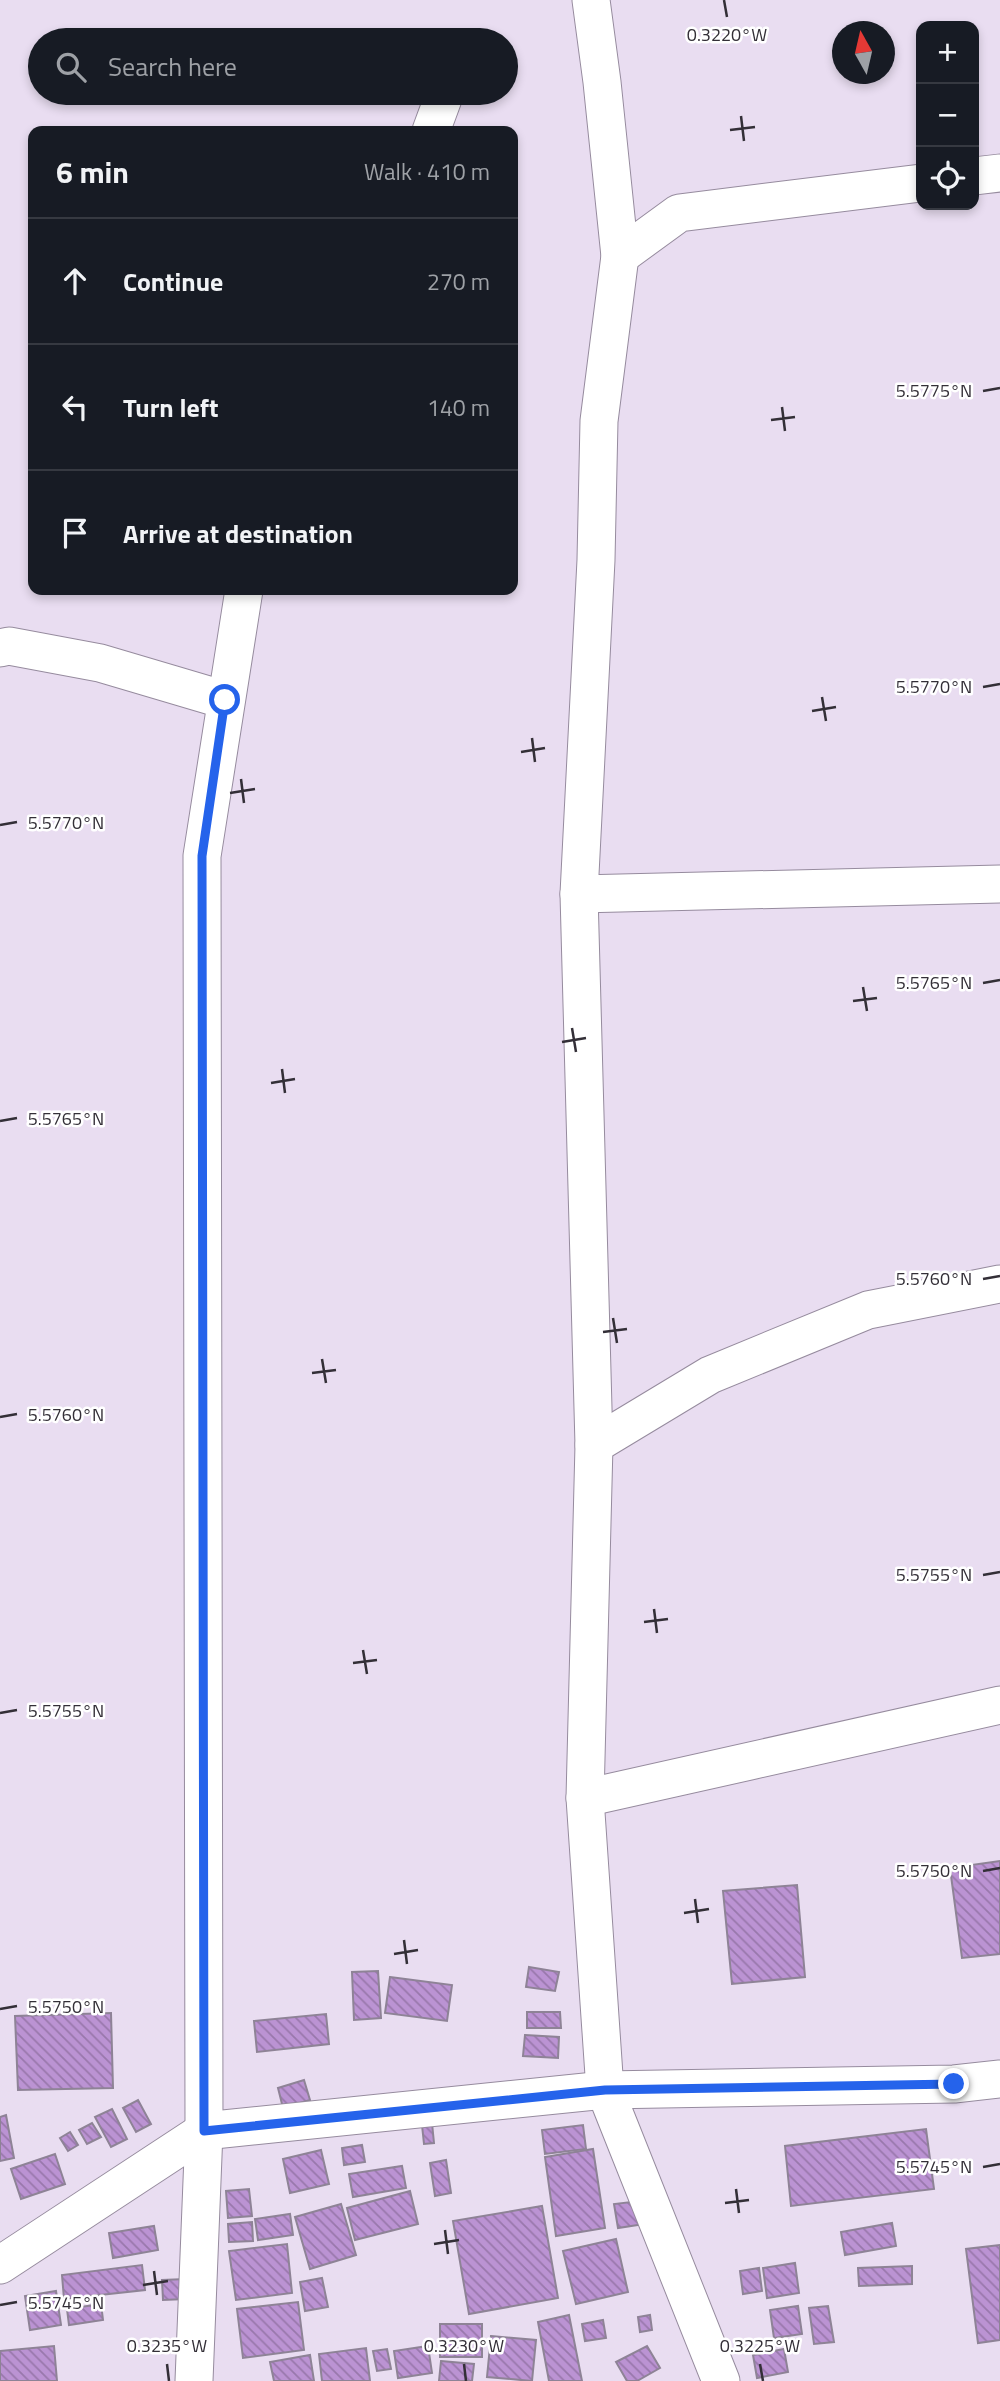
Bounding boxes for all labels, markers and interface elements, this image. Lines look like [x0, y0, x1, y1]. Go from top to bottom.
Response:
text: 0.3220°W [687, 21, 767, 48]
north arrow [832, 21, 895, 84]
map controls [916, 21, 979, 210]
button: + [916, 21, 979, 84]
search box [28, 28, 518, 105]
text: Search here [108, 47, 237, 86]
icon: search [52, 48, 90, 86]
button: − [916, 84, 979, 147]
button: locate [916, 147, 979, 210]
text: 6 min [56, 149, 129, 195]
text: Walk · 410 m [364, 154, 490, 189]
icon: ahead [56, 262, 94, 300]
text: Continue [123, 262, 223, 301]
text: 270 m [427, 264, 490, 299]
text: 5.5775°N [896, 377, 972, 404]
icon: left [56, 388, 94, 426]
text: Turn left [123, 388, 218, 427]
text: 140 m [427, 390, 490, 425]
icon: arrive [56, 514, 94, 552]
text: Arrive at destination [123, 514, 353, 553]
text: 5.5770°N [896, 673, 972, 700]
route start [209, 684, 240, 715]
text: 5.5770°N [28, 809, 104, 836]
text: 5.5765°N [896, 969, 972, 996]
text: 5.5765°N [28, 1105, 104, 1132]
text: 5.5760°N [896, 1265, 972, 1292]
text: 5.5760°N [28, 1401, 104, 1428]
text: 5.5755°N [896, 1561, 972, 1588]
text: 5.5755°N [28, 1697, 104, 1724]
text: 5.5750°N [896, 1857, 972, 1884]
text: 5.5750°N [28, 1993, 104, 2020]
route end [938, 2068, 969, 2099]
text: 5.5745°N [896, 2153, 972, 2180]
text: 5.5745°N [28, 2289, 104, 2316]
text: 0.3235°W [127, 2332, 207, 2359]
text: 0.3230°W [424, 2332, 504, 2359]
text: 0.3225°W [720, 2332, 800, 2359]

